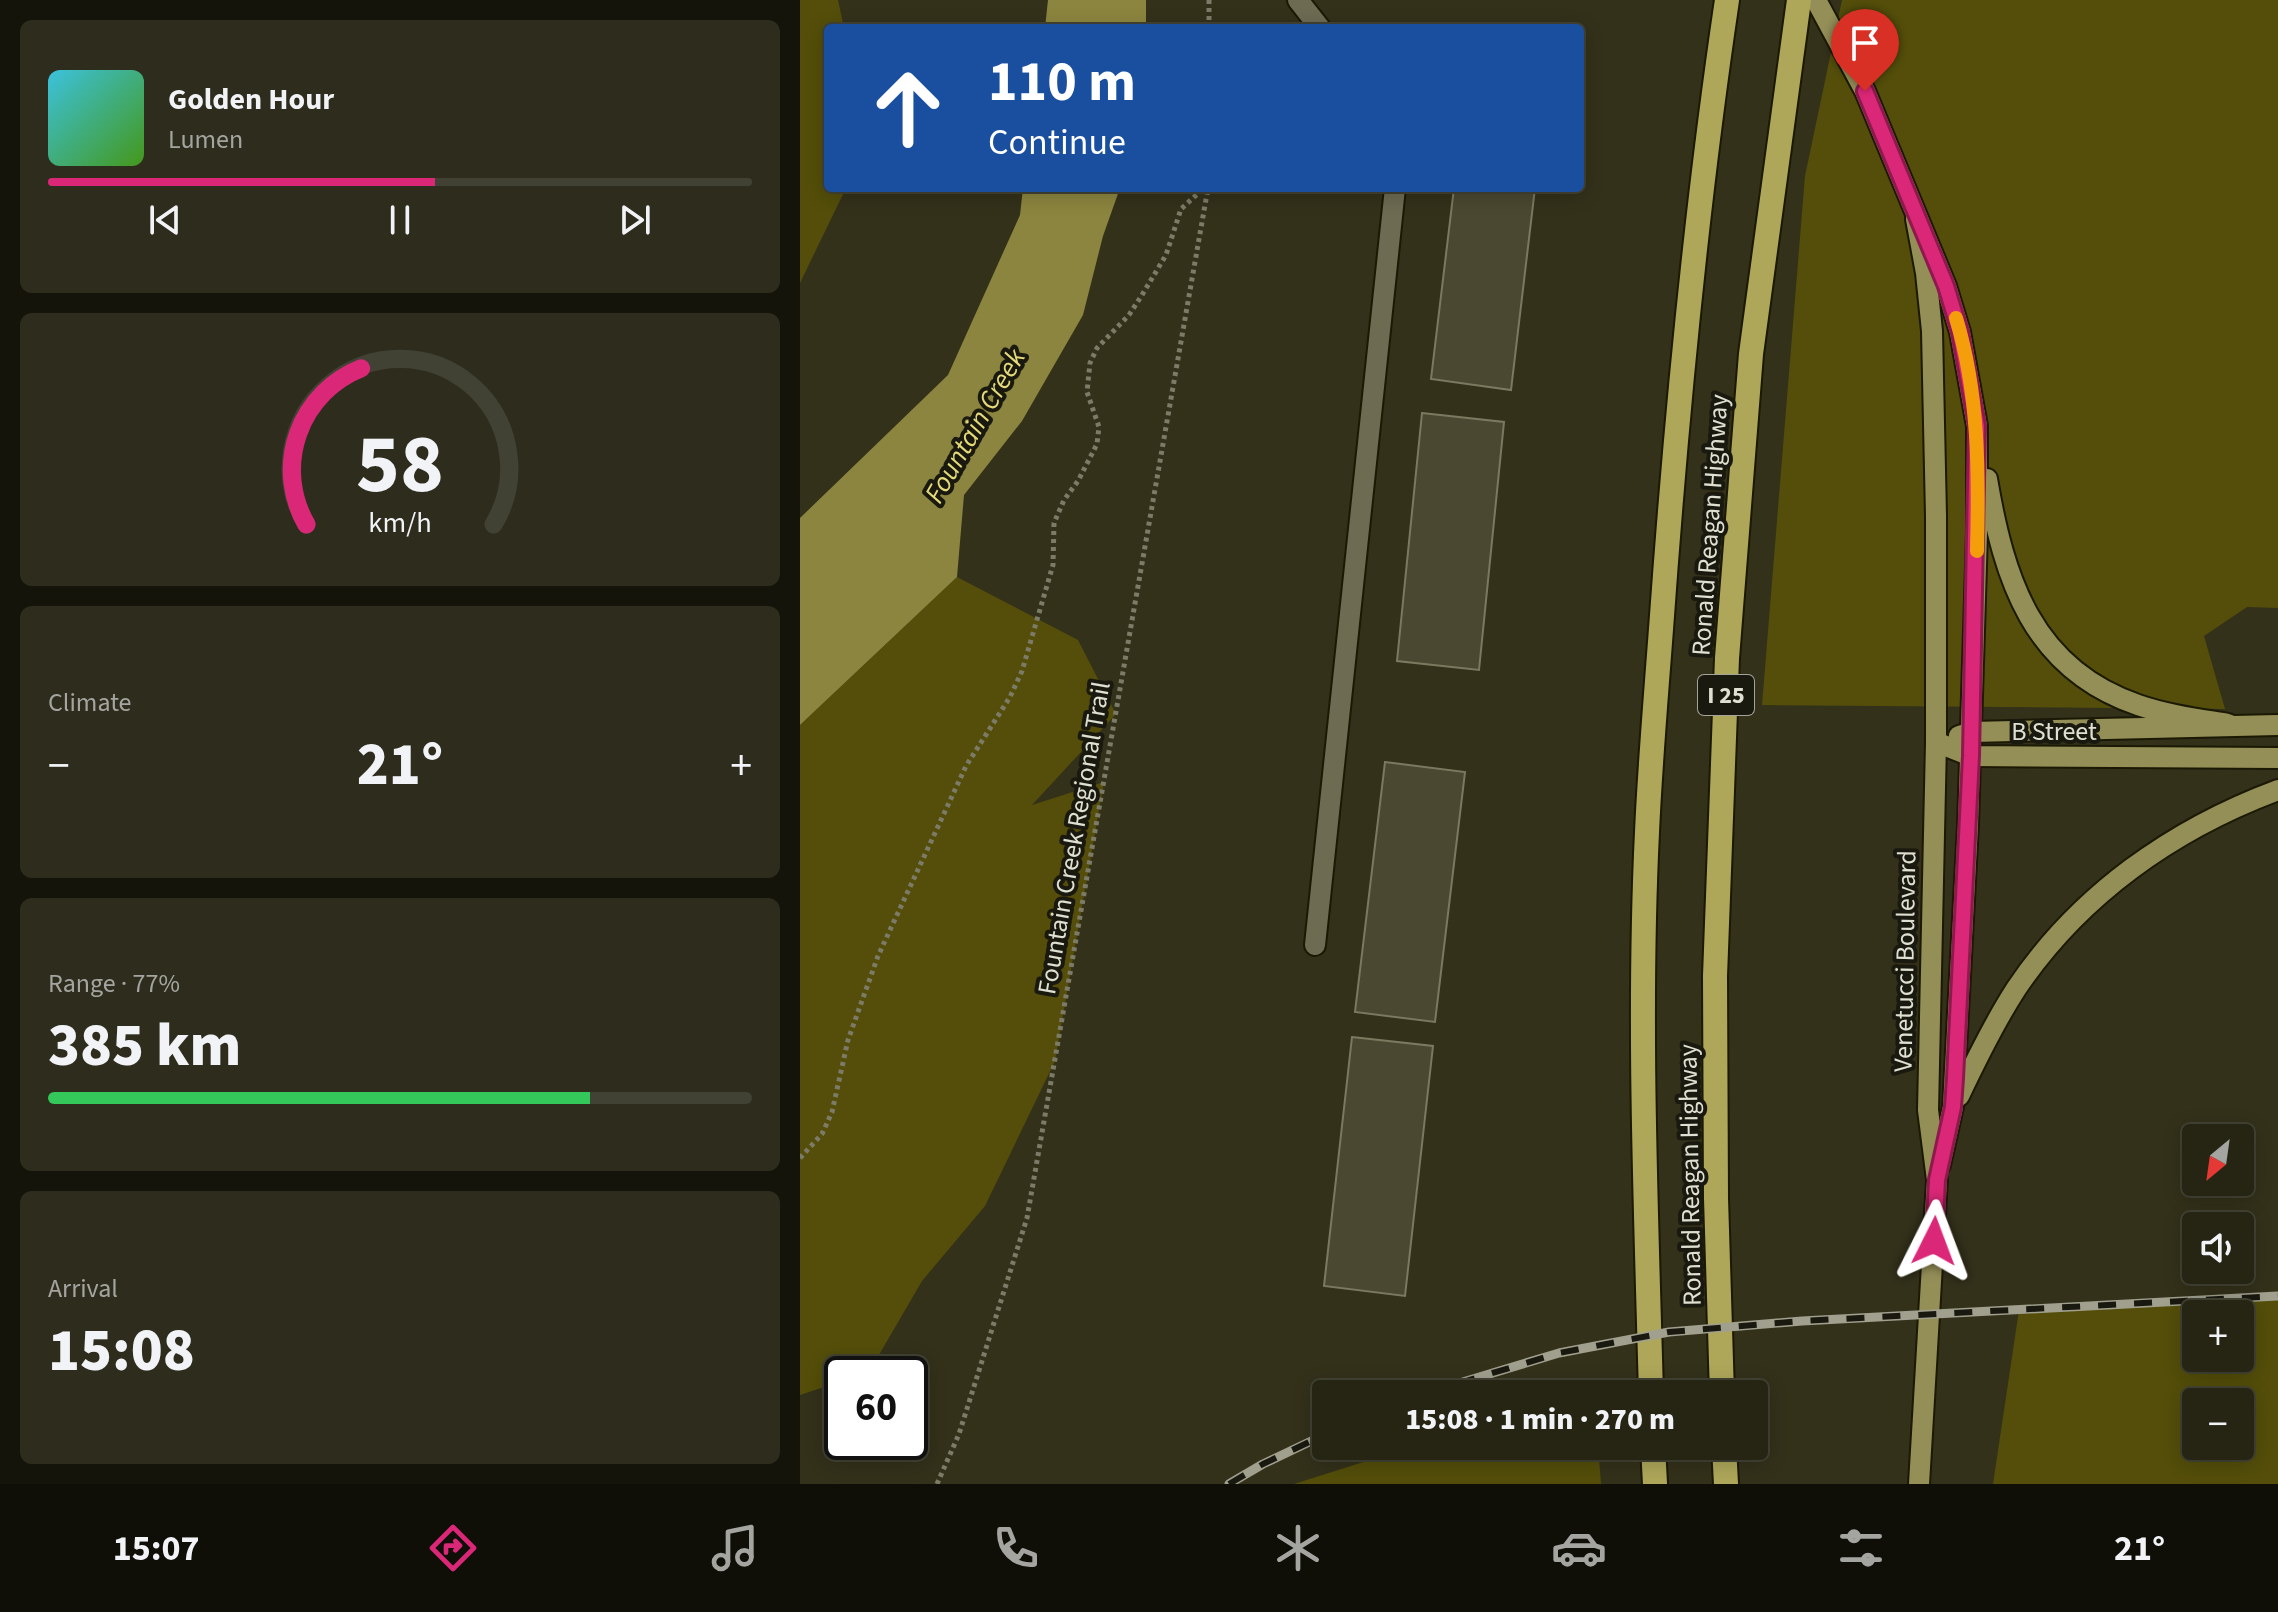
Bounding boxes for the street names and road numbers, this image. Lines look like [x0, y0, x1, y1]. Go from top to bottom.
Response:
street label: Ronald Reagan Highway [1682, 393, 1738, 657]
road number: I 25 [1698, 675, 1754, 715]
street label: Fountain Creek Regional Trail [1028, 679, 1120, 997]
street label: B Street [2011, 713, 2097, 750]
street label: Venetucci Boulevard [1885, 850, 1925, 1072]
street label: Ronald Reagan Highway [1669, 1044, 1711, 1306]

